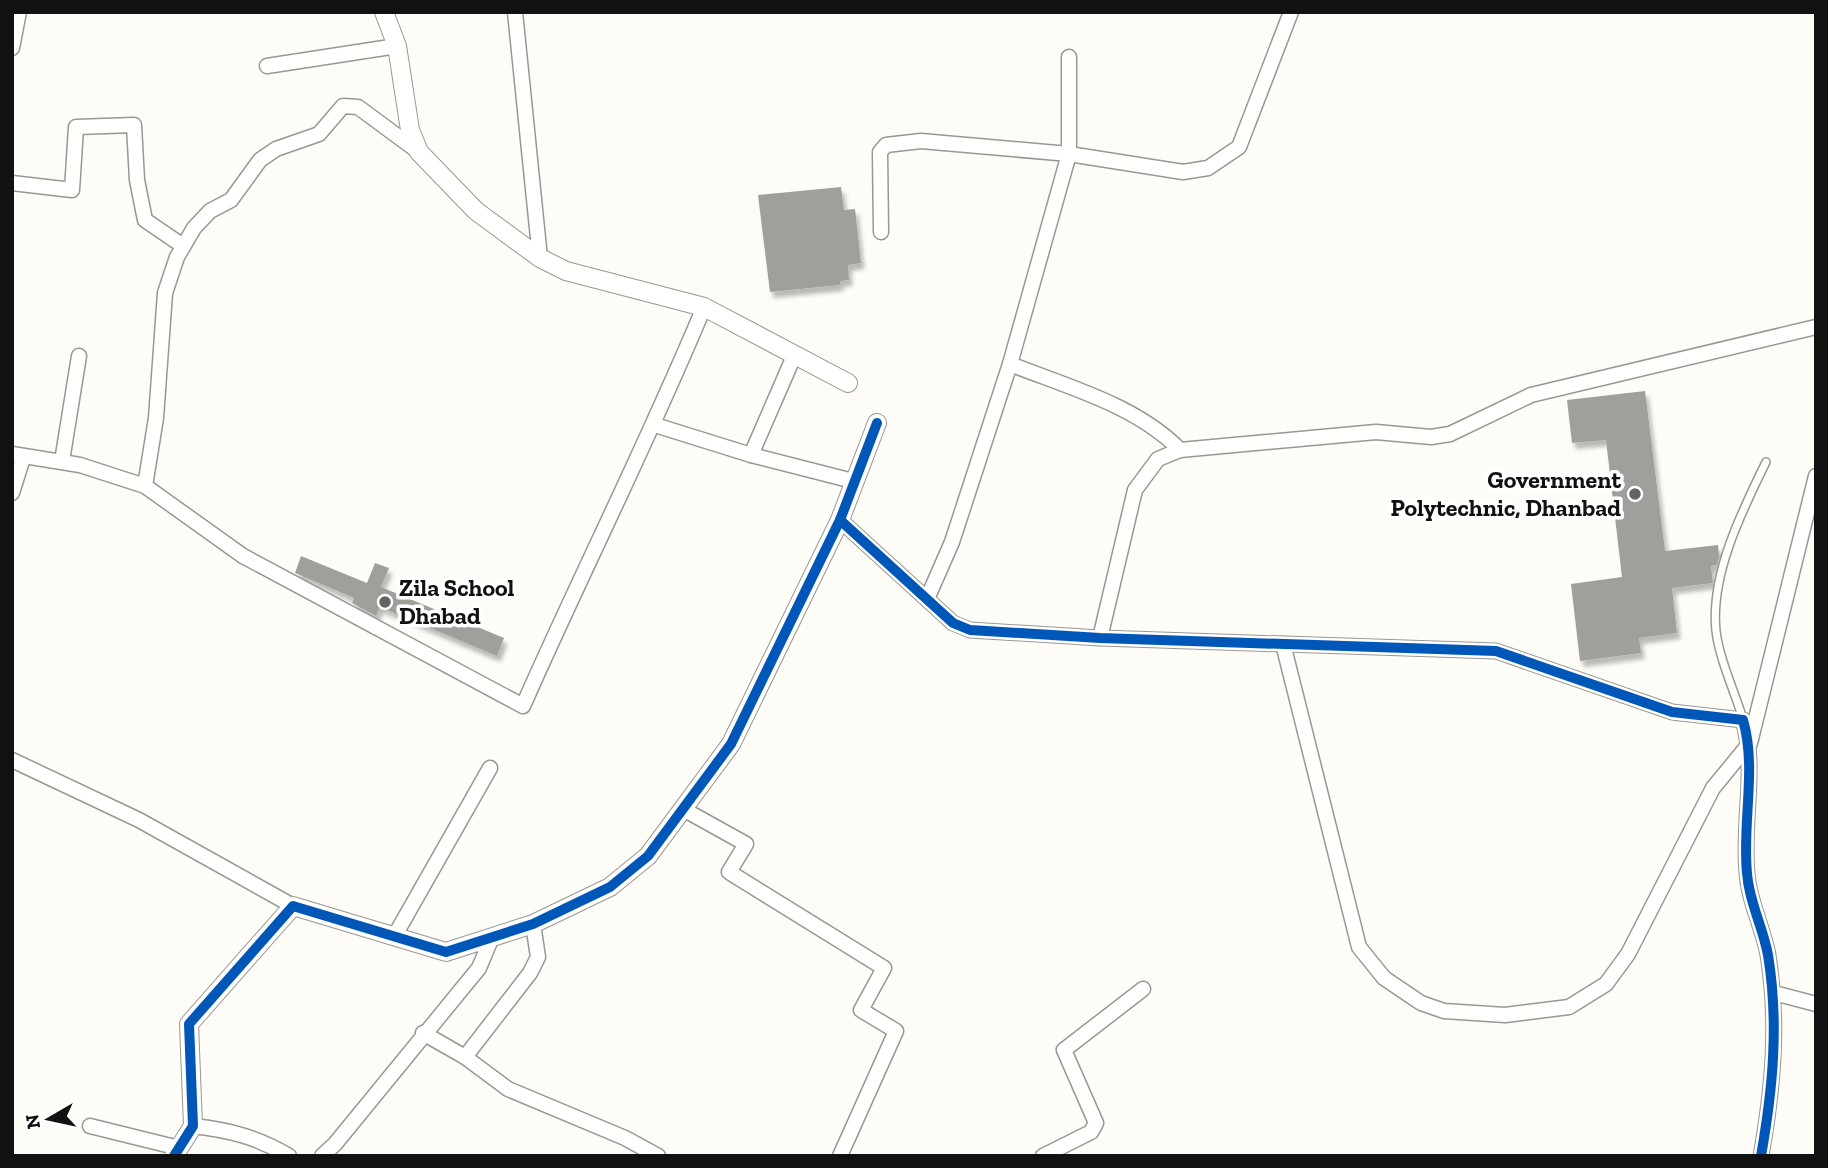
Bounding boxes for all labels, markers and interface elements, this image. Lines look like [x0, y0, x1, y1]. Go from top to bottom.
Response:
place label: Government Polytechnic, Dhanbad [1391, 465, 1621, 522]
marker: Government Polytechnic, Dhanbad [1627, 486, 1643, 502]
place label: Zila School Dhabad [399, 573, 515, 630]
marker: Zila School Dhabad [377, 594, 393, 610]
north arrow [14, 1084, 84, 1154]
text: N [20, 1113, 45, 1131]

